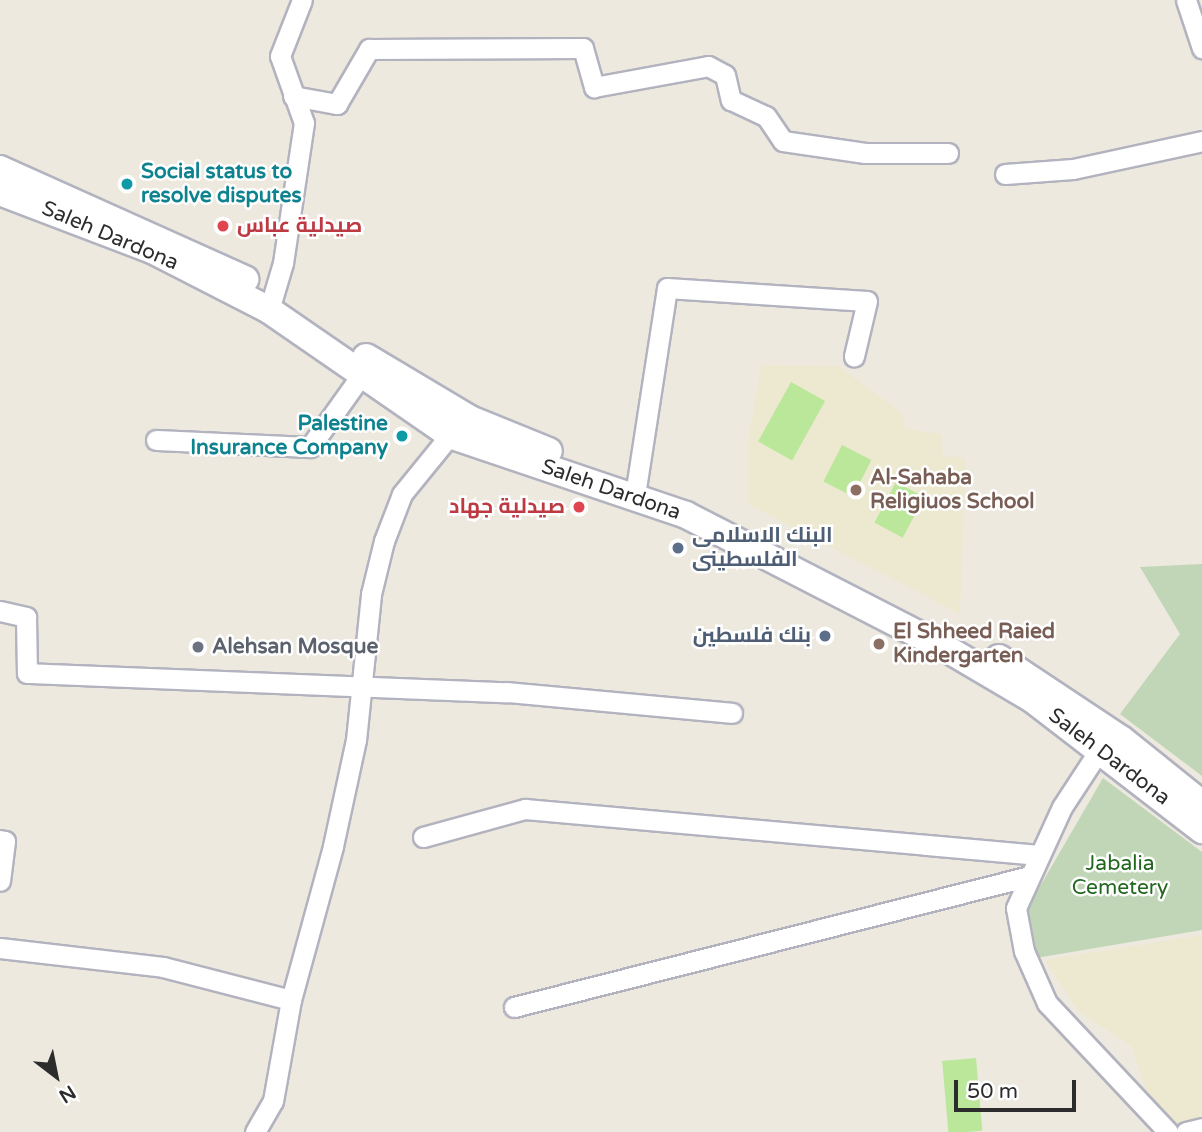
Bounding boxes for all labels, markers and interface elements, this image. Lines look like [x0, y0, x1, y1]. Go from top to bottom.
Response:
place label: Social status to resolve disputes [141, 159, 301, 209]
marker: Social status to resolve disputes [119, 176, 135, 192]
street label: Saleh Dardona [38, 196, 182, 276]
place label: صيدلية عباس [237, 213, 362, 239]
marker: صيدلية عباس [215, 218, 231, 234]
place label: Palestine Insurance Company [190, 411, 388, 461]
marker: Palestine Insurance Company [394, 428, 410, 444]
street label: Saleh Dardona [538, 454, 684, 526]
place label: Al-Sahaba Religiuos School [870, 465, 1035, 515]
marker: Al-Sahaba Religiuos School [848, 482, 864, 498]
place label: صيدلية جهاد [449, 494, 565, 520]
marker: صيدلية جهاد [571, 499, 587, 515]
place label: البنك الاسلامى الفلسطينى [692, 523, 833, 573]
marker: البنك الاسلامى الفلسطينى [670, 540, 686, 556]
place label: El Shheed Raied Kindergarten [893, 619, 1055, 669]
place label: بنك فلسطين [693, 623, 811, 649]
marker: بنك فلسطين [817, 628, 833, 644]
place label: Alehsan Mosque [212, 634, 378, 660]
marker: El Shheed Raied Kindergarten [871, 636, 887, 652]
marker: Alehsan Mosque [190, 639, 206, 655]
street label: Saleh Dardona [1043, 703, 1175, 811]
park label: Jabalia Cemetery [1072, 851, 1168, 901]
north arrow [21, 1041, 91, 1111]
scale bar [957, 1066, 1080, 1110]
text: 50 m [967, 1079, 1018, 1104]
text: N [55, 1080, 79, 1107]

